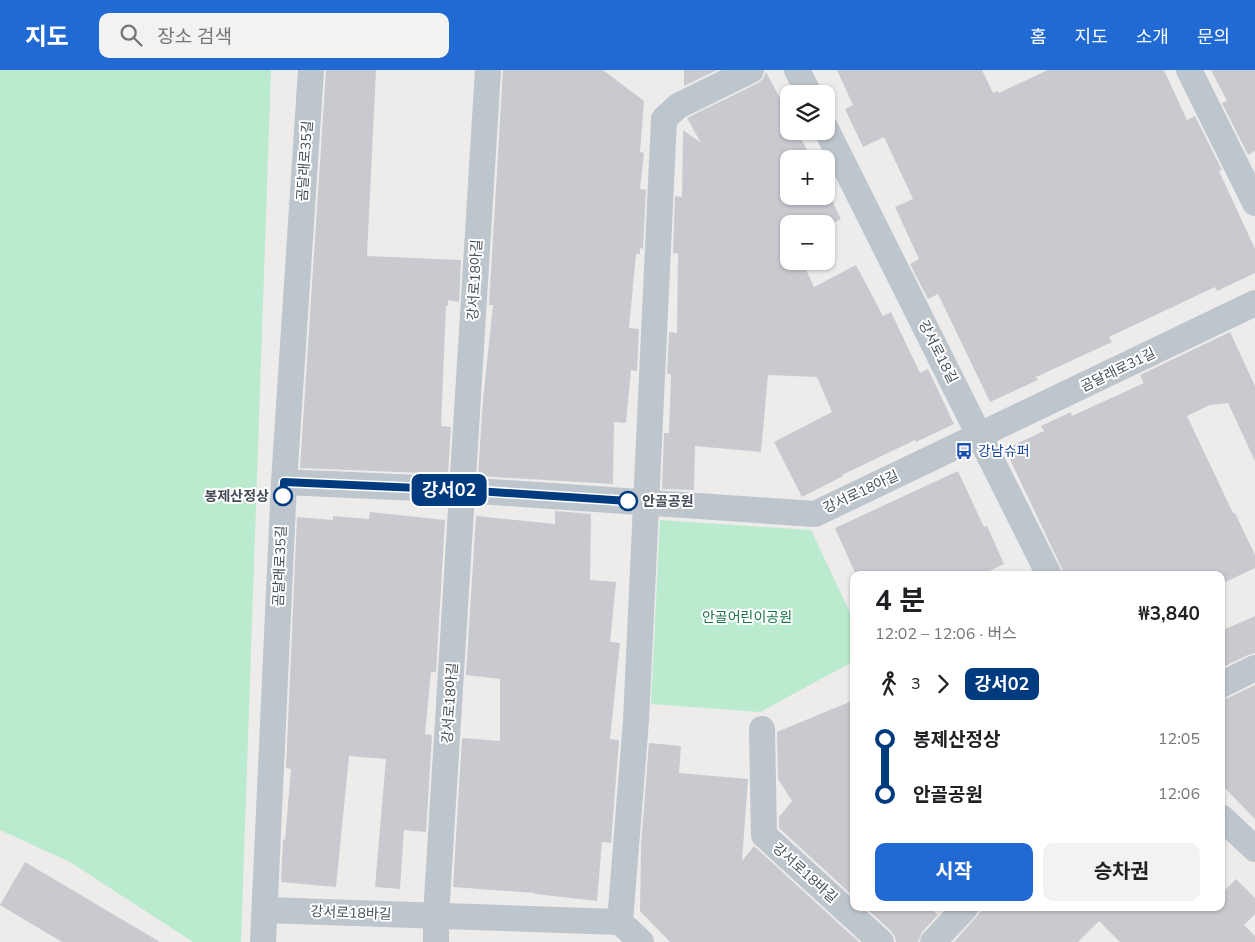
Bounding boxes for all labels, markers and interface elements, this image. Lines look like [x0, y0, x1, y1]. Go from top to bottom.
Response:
search box [99, 13, 449, 58]
text: 지도 [25, 21, 69, 53]
icon: search [117, 21, 145, 49]
text: 장소 검색 [157, 24, 232, 50]
text: 홈 [1030, 25, 1047, 49]
text: 지도 [1075, 25, 1108, 49]
text: 소개 [1136, 25, 1169, 49]
text: 문의 [1197, 25, 1230, 49]
map controls [780, 85, 835, 270]
button: layers [780, 85, 835, 140]
street label: 곰달래로35길 [293, 120, 317, 202]
button: + [780, 150, 835, 205]
button: − [780, 215, 835, 270]
street label: 강서로18아길 [463, 239, 487, 321]
street label: 강서로18길 [914, 317, 962, 387]
street label: 곰달래로31길 [1077, 344, 1159, 396]
bus stop icon: 강남슈퍼 [954, 441, 974, 461]
place label: 강남슈퍼 [978, 442, 1030, 461]
street label: 강서로18아길 [820, 466, 902, 518]
line badge: 강서02 [414, 474, 484, 506]
text: 강서02 [422, 478, 476, 502]
marker: 봉제산정상 [273, 486, 293, 506]
place label: 봉제산정상 [205, 487, 269, 506]
marker: 안골공원 [618, 491, 638, 511]
place label: 안골공원 [642, 492, 694, 511]
street label: 곰달래로35길 [269, 525, 291, 607]
text: 4 분 [875, 582, 925, 620]
text: ₩3,840 [1138, 601, 1200, 627]
park label: 안골어린이공원 [702, 608, 792, 627]
text: 12:02 – 12:06 · 버스 [875, 623, 1017, 645]
street label: 강서로18아길 [438, 662, 462, 744]
icon: walk [875, 670, 903, 698]
icon: forward [929, 670, 957, 698]
text: 강서02 [975, 672, 1029, 696]
text: 3 [911, 673, 921, 695]
text: 봉제산정상 [913, 727, 1000, 753]
text: 12:05 [1158, 728, 1200, 750]
text: 안골공원 [913, 782, 983, 808]
text: 12:06 [1158, 783, 1200, 805]
street label: 강서로18바길 [768, 839, 842, 907]
button: 시작 [875, 843, 1033, 901]
button: 승차권 [1043, 843, 1200, 901]
street label: 강서로18바길 [310, 902, 392, 924]

